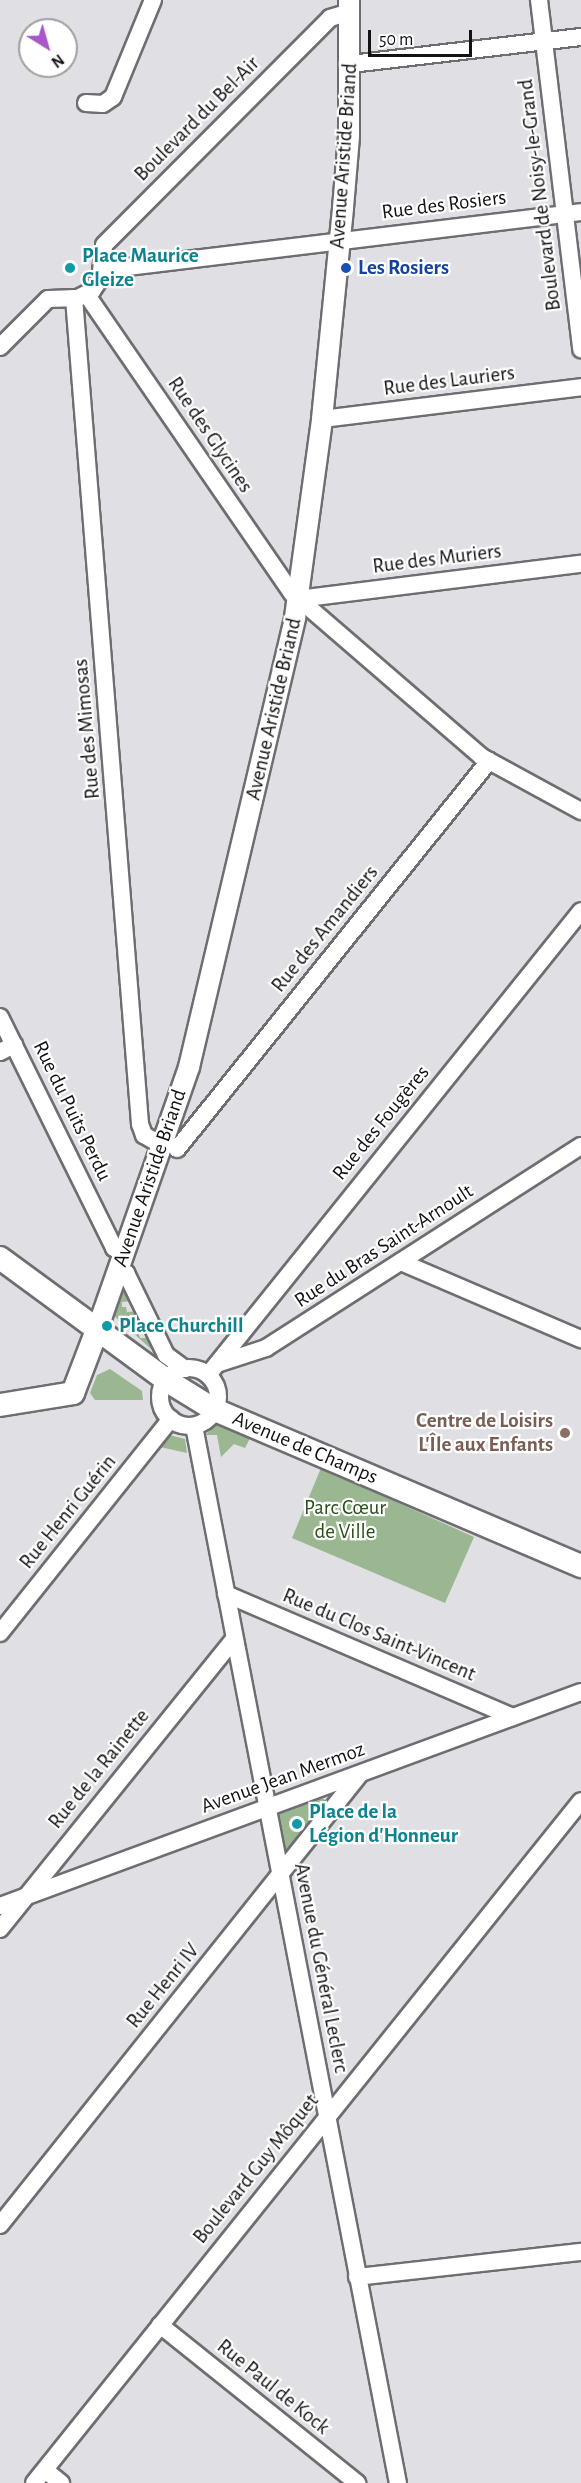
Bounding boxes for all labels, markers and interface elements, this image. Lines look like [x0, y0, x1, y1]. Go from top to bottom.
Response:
north arrow [18, 18, 78, 78]
scale bar [371, 18, 474, 56]
text: 50 m [379, 31, 413, 49]
text: N [48, 51, 67, 71]
street label: Boulevard du Bel-Air [129, 51, 265, 187]
street label: Avenue Aristide Briand [325, 62, 363, 250]
street label: Boulevard de Noisy-le-Grand [513, 78, 567, 312]
street label: Rue des Rosiers [380, 185, 508, 225]
place label: Place Maurice Gleize [82, 243, 199, 293]
place label: Les Rosiers [358, 255, 449, 281]
marker: Place Maurice Gleize [63, 261, 77, 275]
marker: Les Rosiers [339, 261, 353, 275]
street label: Rue des Lauriers [382, 360, 516, 402]
street label: Rue des Glycines [162, 372, 258, 498]
street label: Rue des Muriers [371, 539, 503, 579]
street label: Avenue Aristide Briand [241, 615, 307, 803]
street label: Rue des Mimosas [68, 658, 106, 800]
street label: Rue des Amandiers [266, 860, 384, 998]
street label: Rue du Puits Perdu [27, 1037, 117, 1185]
street label: Rue des Fougères [327, 1061, 435, 1185]
street label: Avenue Aristide Briand [108, 1086, 192, 1270]
street label: Rue du Bras Saint-Arnoult [290, 1179, 478, 1313]
place label: Place Churchill [119, 1313, 243, 1339]
marker: Place Churchill [100, 1319, 114, 1333]
street label: Avenue de Champs [229, 1406, 381, 1490]
place label: Centre de Loisirs L'Île aux Enfants [416, 1408, 553, 1458]
marker: Centre de Loisirs L'Île aux Enfants [558, 1426, 572, 1440]
street label: Rue Henri Guérin [14, 1450, 122, 1574]
park label: Parc Cœur de Ville [304, 1495, 386, 1545]
street label: Rue du Clos Saint-Vincent [279, 1583, 479, 1687]
street label: Rue de la Rainette [43, 1704, 155, 1834]
street label: Avenue Jean Mermoz [198, 1737, 368, 1819]
place label: Place de la Légion d'Honneur [309, 1799, 458, 1849]
marker: Place de la Légion d'Honneur [290, 1817, 304, 1831]
street label: Avenue du Général Leclerc [288, 1861, 354, 2075]
street label: Rue Henri IV [121, 1939, 205, 2033]
street label: Boulevard Guy Môquet [188, 2089, 324, 2249]
street label: Rue Paul de Kock [212, 2334, 334, 2440]

